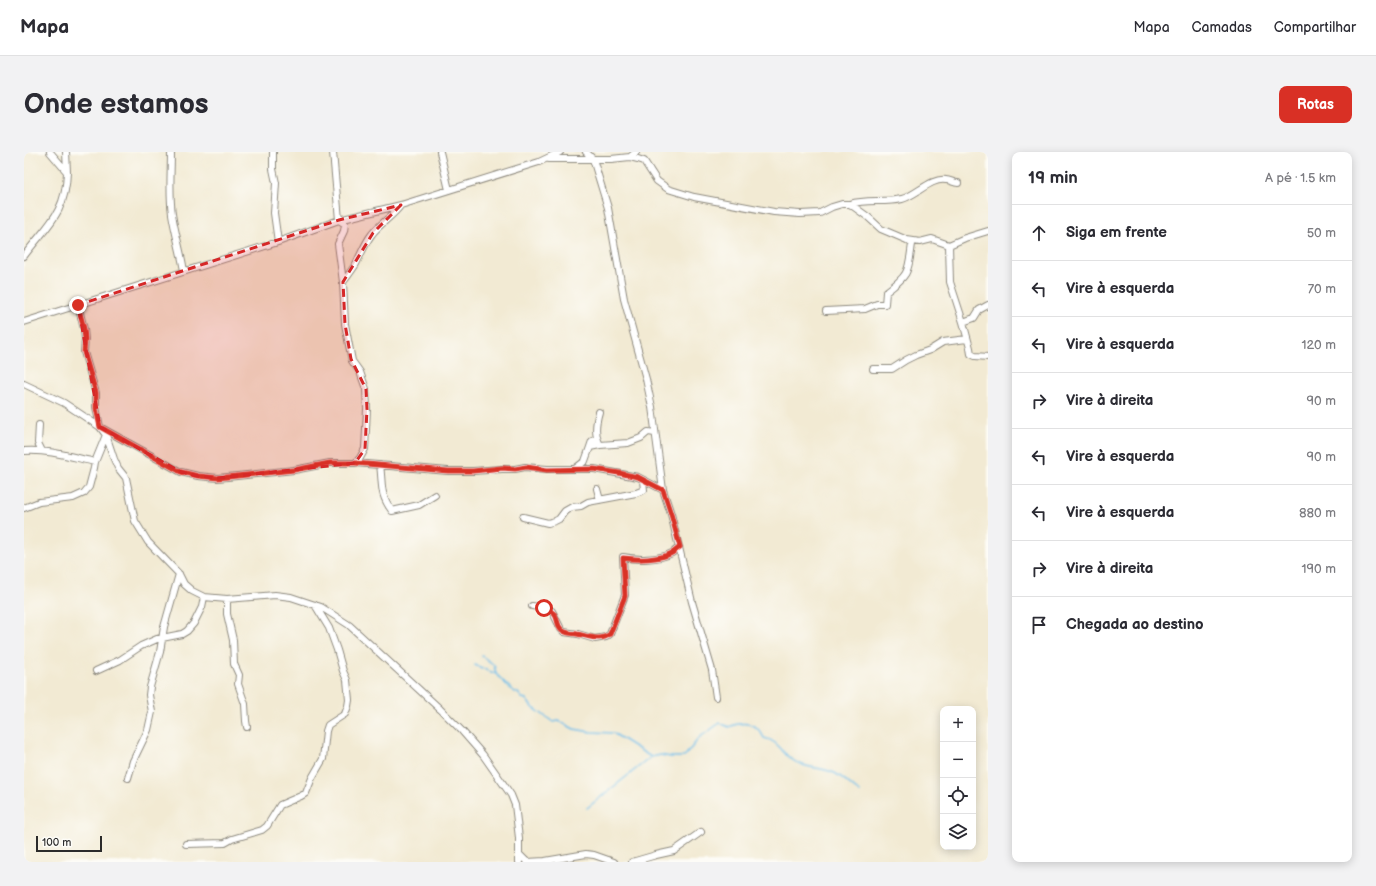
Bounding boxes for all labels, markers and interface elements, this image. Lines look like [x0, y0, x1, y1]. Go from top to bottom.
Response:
text: Mapa [20, 16, 69, 39]
text: Mapa [1134, 19, 1170, 36]
text: Camadas [1192, 19, 1252, 36]
text: Compartilhar [1274, 19, 1356, 36]
button: Rotas [1279, 86, 1352, 123]
text: Onde estamos [24, 88, 209, 121]
text: 19 min [1028, 168, 1078, 188]
text: A pé · 1.5 km [1265, 170, 1336, 186]
icon: ahead [1028, 222, 1050, 244]
text: Siga em frente [1066, 223, 1167, 242]
text: 50 m [1307, 225, 1336, 241]
icon: left [1028, 278, 1050, 300]
text: Vire à esquerda [1066, 279, 1174, 298]
text: 70 m [1308, 281, 1336, 297]
route end [69, 296, 87, 314]
icon: left [1028, 334, 1050, 356]
text: Vire à esquerda [1066, 335, 1174, 354]
text: 120 m [1301, 337, 1336, 353]
icon: right [1028, 390, 1050, 412]
text: Vire à direita [1066, 391, 1153, 410]
text: 90 m [1307, 393, 1336, 409]
icon: left [1028, 446, 1050, 468]
text: Vire à esquerda [1066, 447, 1174, 466]
text: 90 m [1307, 449, 1336, 465]
icon: left [1028, 502, 1050, 524]
text: Vire à esquerda [1066, 503, 1174, 522]
text: 880 m [1299, 505, 1336, 521]
icon: right [1028, 558, 1050, 580]
text: Vire à direita [1066, 559, 1153, 578]
text: 190 m [1302, 561, 1336, 577]
route start [535, 599, 553, 617]
icon: arrive [1028, 614, 1050, 636]
text: Chegada ao destino [1066, 615, 1204, 634]
map controls [940, 706, 976, 850]
button: + [940, 706, 976, 742]
button: − [940, 742, 976, 778]
button: locate [940, 778, 976, 814]
button: layers [940, 814, 976, 850]
scale bar [36, 834, 102, 853]
text: 100 m [42, 836, 71, 849]

